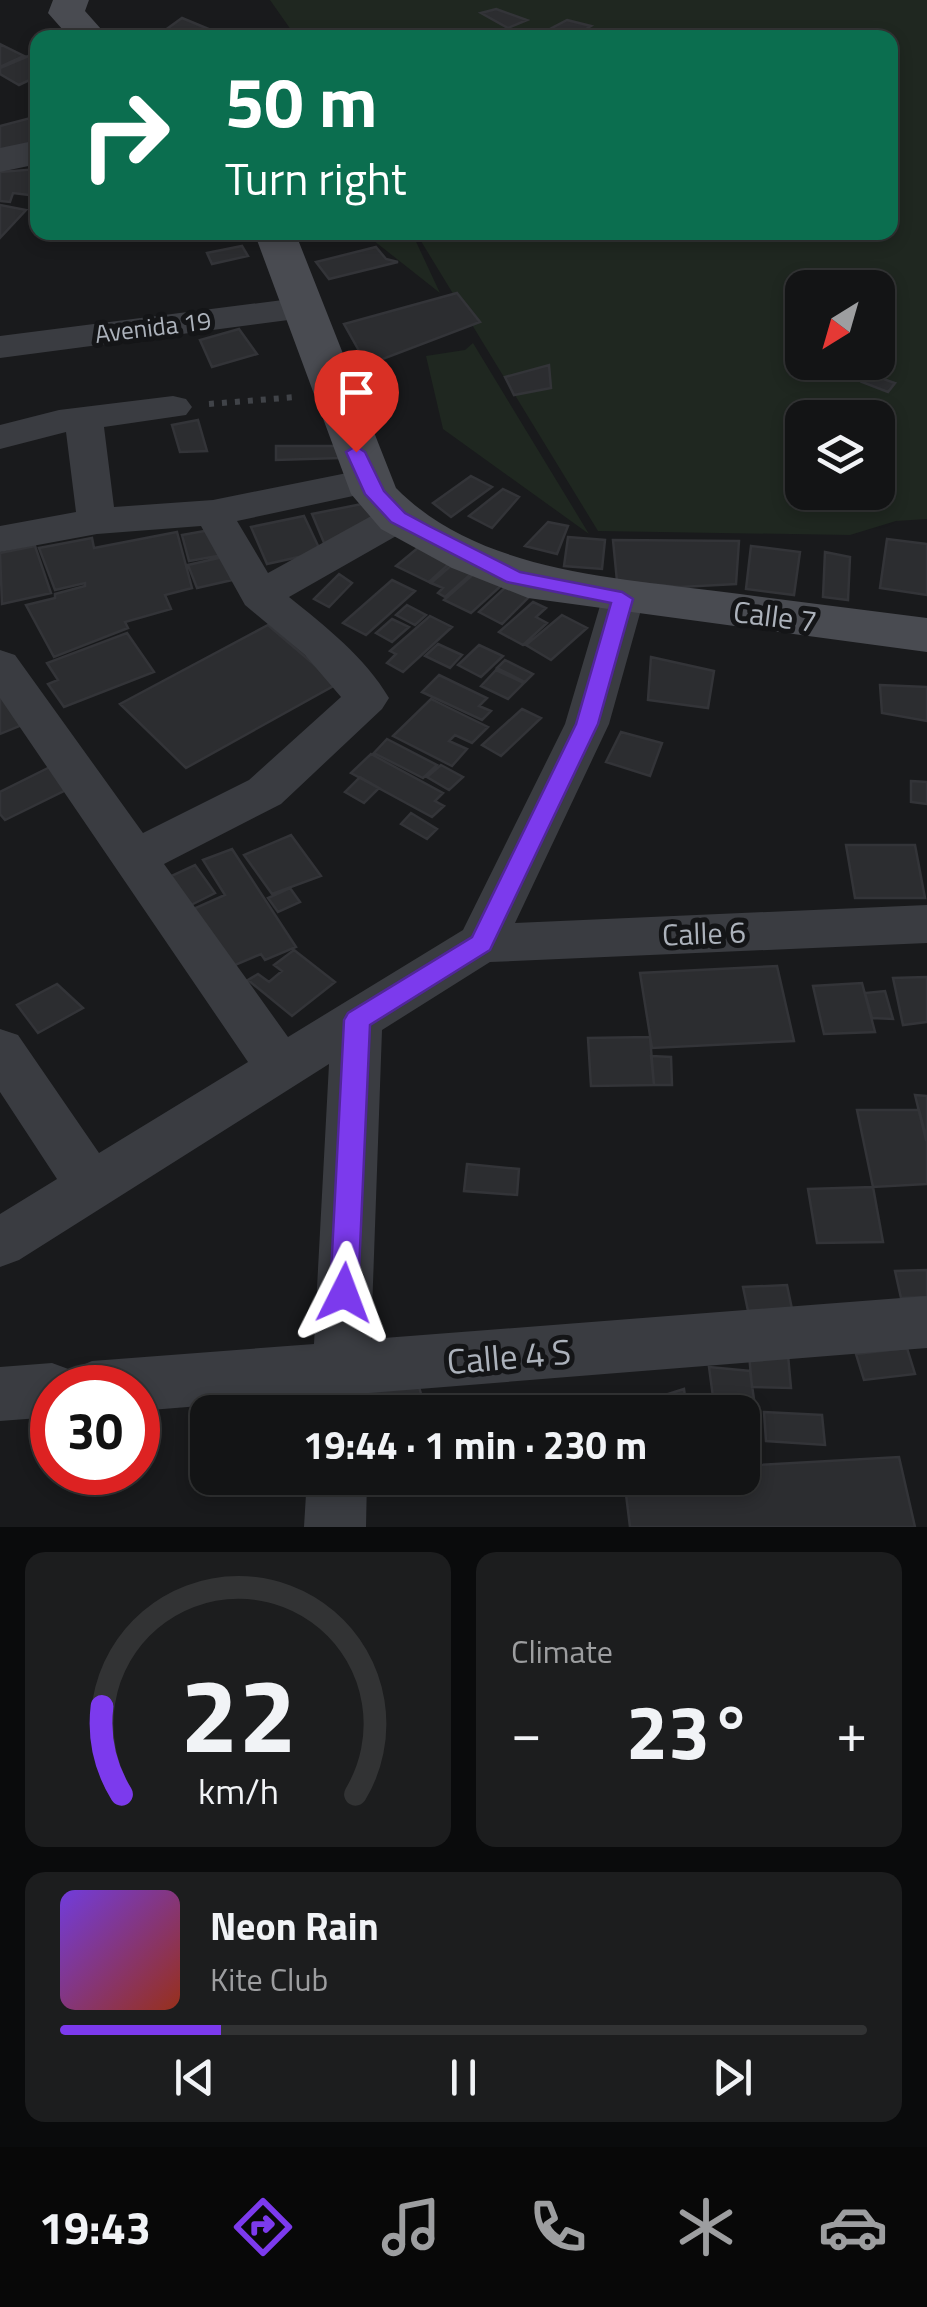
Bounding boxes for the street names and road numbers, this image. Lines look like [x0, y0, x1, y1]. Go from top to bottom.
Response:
street label: Avenida 19 [93, 301, 213, 353]
street label: Calle 7 [731, 588, 819, 644]
street label: Calle 6 [661, 909, 747, 957]
street label: Calle 4 S [445, 1324, 573, 1388]

